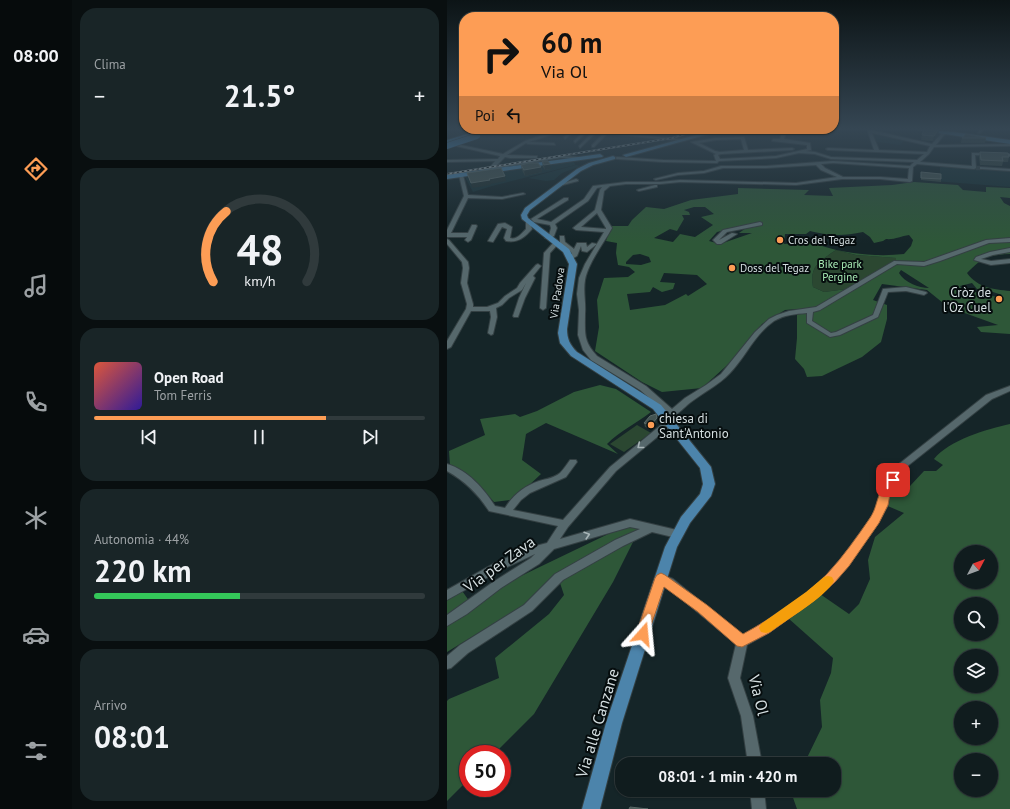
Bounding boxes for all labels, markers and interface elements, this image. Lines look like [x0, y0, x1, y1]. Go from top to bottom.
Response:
text: 60 m [541, 24, 602, 61]
icon: right [475, 28, 527, 80]
text: 08:00 [13, 44, 59, 67]
text: Clima [94, 56, 126, 73]
text: Via Ol [541, 60, 587, 83]
text: 21.5° [224, 76, 295, 115]
text: − [94, 82, 105, 110]
text: + [414, 82, 425, 110]
icon: left [503, 104, 525, 126]
text: Poi [475, 106, 495, 125]
icon: directions [22, 155, 50, 183]
text: 48 [236, 223, 283, 276]
place label: Cros del Tegaz [788, 233, 855, 247]
marker: Cros del Tegaz [775, 235, 785, 245]
park label: Bike park Pergine [818, 257, 862, 284]
place label: Doss del Tegaz [740, 261, 809, 275]
marker: Doss del Tegaz [727, 263, 737, 273]
street label: Via Padova [546, 267, 567, 320]
text: km/h [244, 271, 275, 290]
icon: music [22, 272, 50, 300]
place label: Cròz de l'Oz Cuel [943, 284, 991, 316]
marker: Cròz de l'Oz Cuel [994, 294, 1004, 304]
text: Open Road [154, 368, 224, 387]
text: Tom Ferris [154, 387, 212, 404]
icon: phone [22, 388, 50, 416]
place label: chiesa di Sant'Antonio [659, 410, 729, 442]
marker: chiesa di Sant'Antonio [646, 420, 656, 430]
icon: previous [138, 426, 160, 448]
icon: pause [248, 426, 270, 448]
icon: next [359, 426, 381, 448]
one-way arrow [637, 442, 645, 449]
pin [876, 463, 910, 497]
icon: arrive [882, 469, 904, 491]
icon: climate [22, 504, 50, 532]
text: Autonomia · 44% [94, 531, 189, 548]
street label: Via per Zava [458, 531, 539, 597]
one-way arrow [584, 531, 591, 540]
north arrow [954, 545, 998, 589]
map controls [954, 545, 998, 797]
text: 220 km [94, 551, 192, 590]
button: search [954, 597, 998, 641]
position arrow [622, 613, 664, 655]
icon: car [22, 621, 50, 649]
button: layers [954, 649, 998, 693]
street label: Via alle Canzane [571, 666, 623, 781]
street label: Via Ol [744, 672, 774, 718]
text: Arrivo [94, 697, 127, 714]
button: + [954, 701, 998, 745]
text: 08:01 [94, 717, 170, 756]
icon: filters [22, 737, 50, 765]
speed limit sign: 50 [459, 745, 511, 797]
button: − [954, 753, 998, 797]
text: 08:01 · 1 min · 420 m [659, 767, 797, 786]

